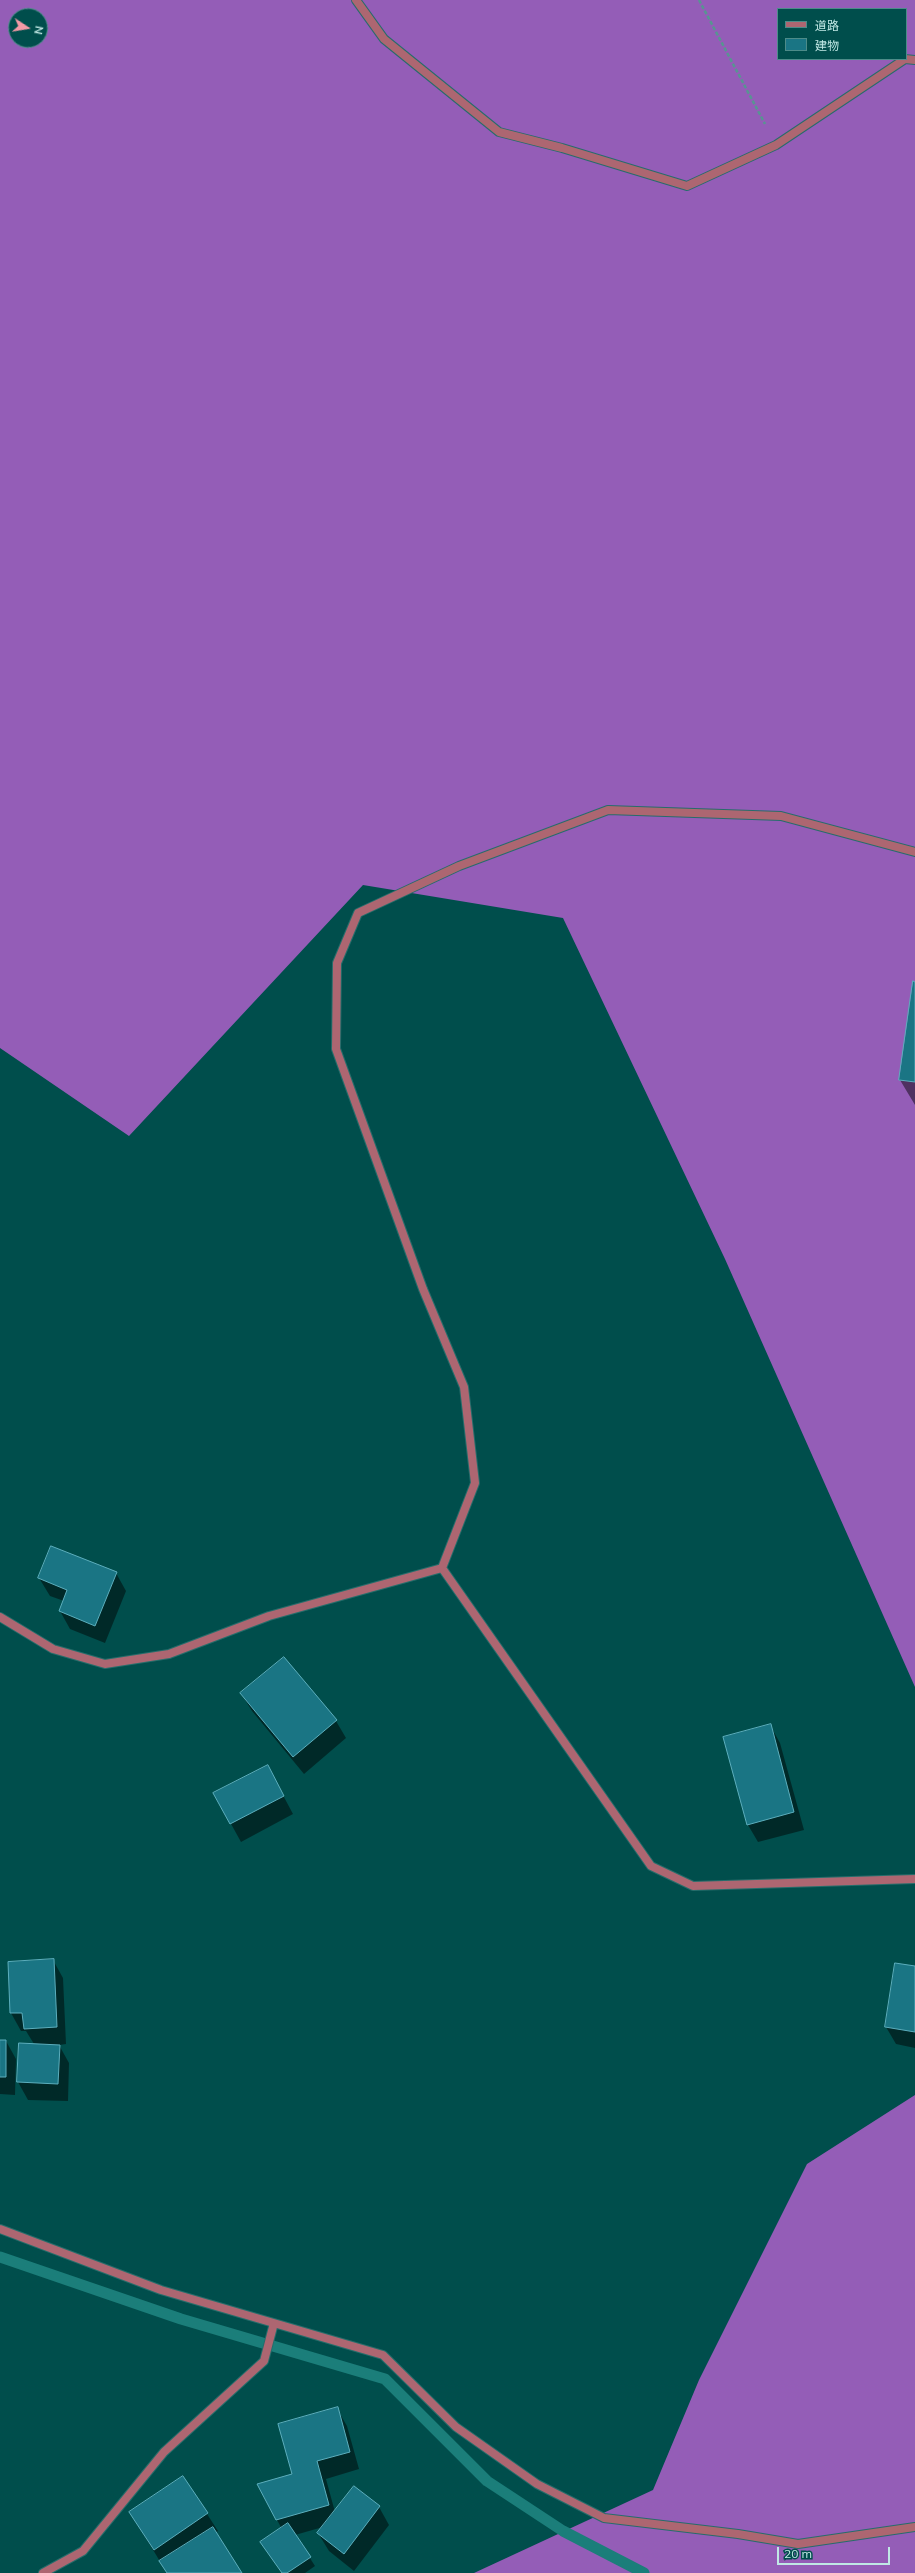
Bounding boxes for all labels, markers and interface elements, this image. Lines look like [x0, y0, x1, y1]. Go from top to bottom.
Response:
north arrow [8, 8, 48, 48]
legend [777, 8, 907, 60]
text: 道路 [815, 18, 839, 33]
text: N [31, 25, 46, 36]
text: 建物 [815, 38, 839, 53]
scale bar [779, 2539, 892, 2565]
text: 20 m [784, 2546, 812, 2561]

